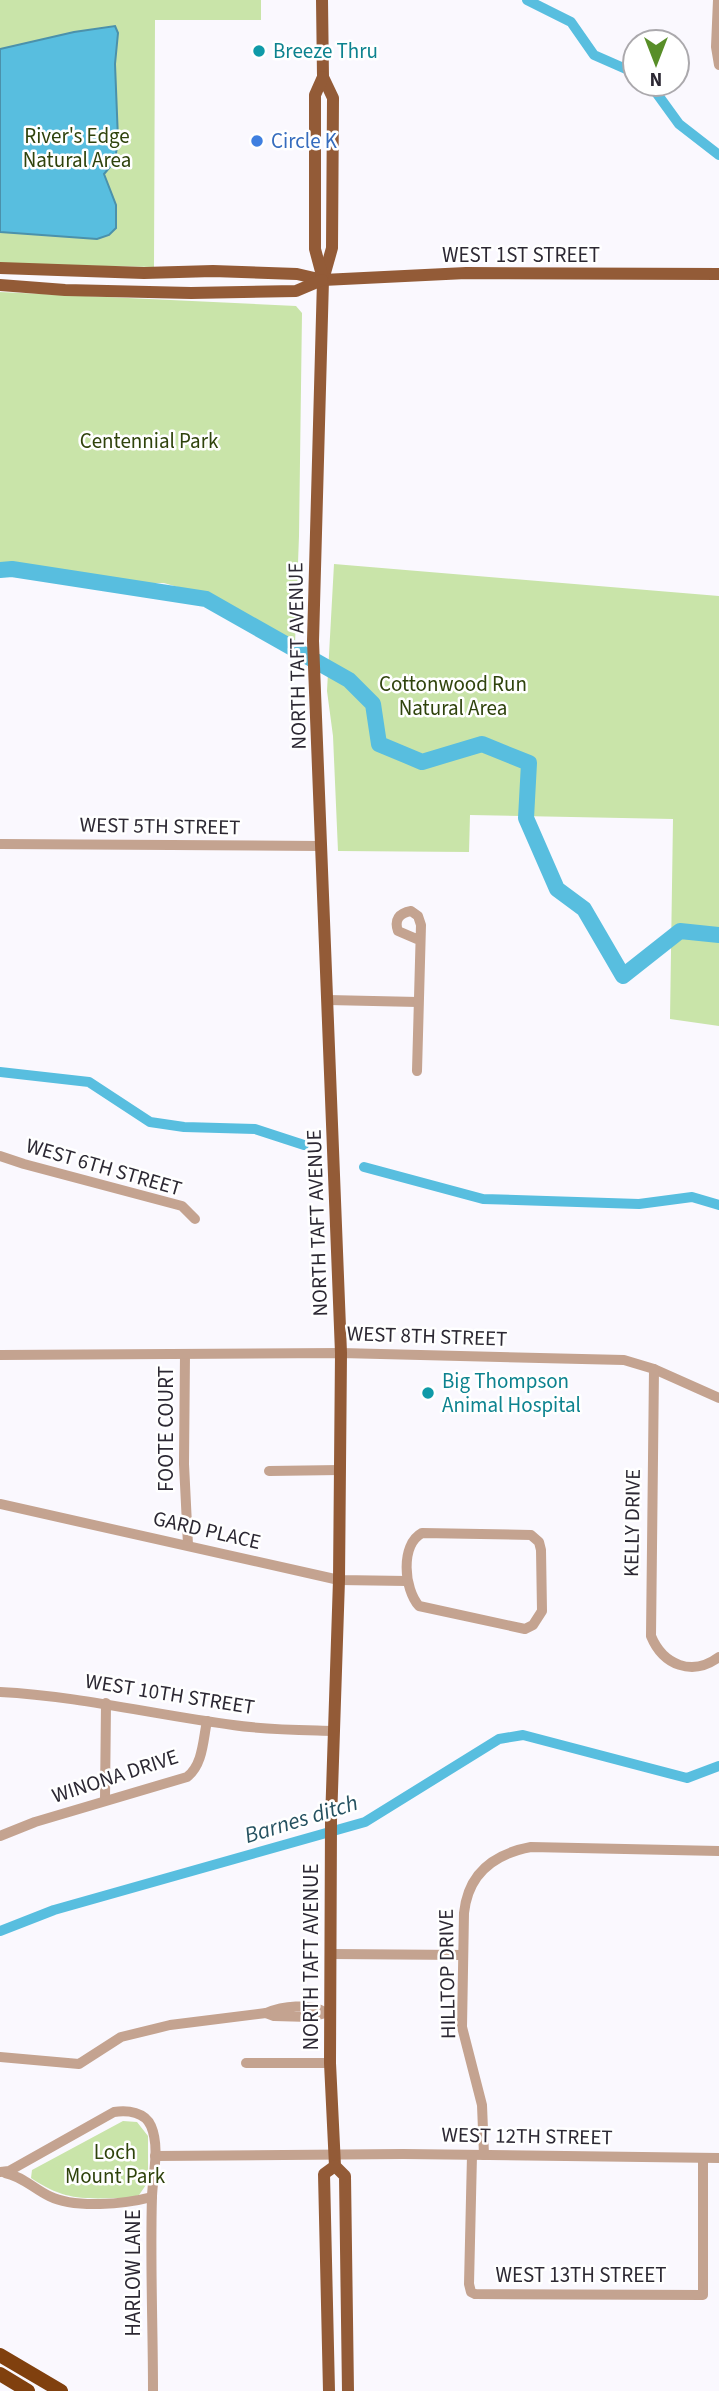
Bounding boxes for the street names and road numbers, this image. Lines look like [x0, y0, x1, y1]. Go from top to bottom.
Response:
street label: WEST 1ST STREET [442, 240, 600, 270]
street label: NORTH TAFT AVENUE [280, 562, 314, 750]
street label: WEST 5TH STREET [79, 810, 241, 842]
street label: NORTH TAFT AVENUE [299, 1129, 335, 1317]
street label: WEST 6TH STREET [23, 1130, 185, 1204]
street label: WEST 8TH STREET [346, 1318, 508, 1354]
street label: FOOTE COURT [151, 1366, 181, 1492]
street label: KELLY DRIVE [616, 1468, 648, 1578]
street label: GARD PLACE [150, 1503, 264, 1557]
street label: WEST 10TH STREET [83, 1666, 257, 1722]
street label: WINONA DRIVE [48, 1741, 182, 1811]
street label: NORTH TAFT AVENUE [296, 1863, 326, 2051]
street label: HILLTOP DRIVE [431, 1909, 463, 2039]
street label: WEST 12TH STREET [441, 2120, 613, 2152]
street label: HARLOW LANE [118, 2209, 148, 2337]
street label: WEST 13TH STREET [495, 2260, 667, 2290]

